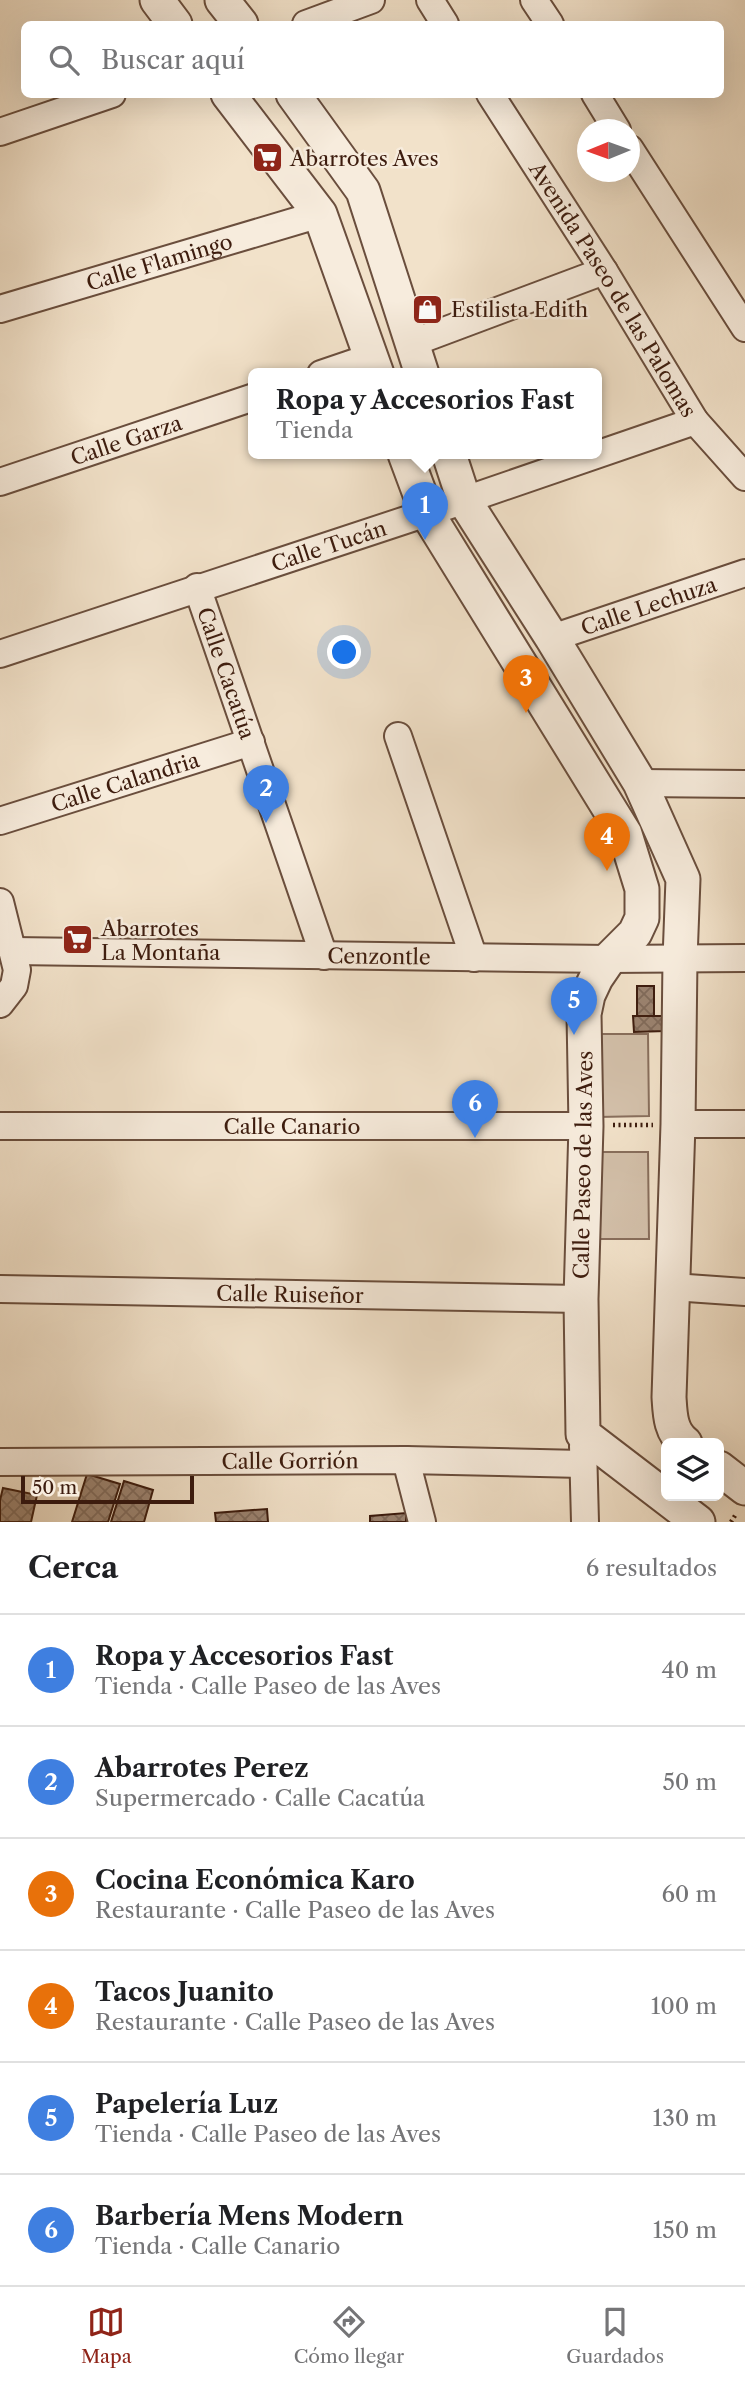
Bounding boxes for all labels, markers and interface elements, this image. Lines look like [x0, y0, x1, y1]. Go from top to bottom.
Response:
search box [21, 21, 724, 98]
icon: search [45, 41, 83, 79]
text: Buscar aquí [101, 44, 245, 76]
north arrow [577, 119, 640, 182]
supermarket icon: Abarrotes Aves [250, 141, 284, 175]
place label: Abarrotes Aves [289, 146, 439, 171]
street label: Avenida Paseo de las Palomas [524, 156, 702, 421]
street label: Calle Flamingo [83, 228, 235, 295]
shop icon: Estilista Edith [411, 292, 445, 326]
place label: Estilista Edith [451, 297, 588, 322]
popup [248, 368, 602, 459]
text: Ropa y Accesorios Fast [276, 384, 574, 416]
street label: Calle Garza [67, 409, 186, 470]
text: Tienda [276, 416, 353, 444]
pin: 1 [402, 482, 448, 540]
street label: Calle Tucán [268, 515, 389, 576]
street label: Calle Lechuza [578, 571, 721, 640]
street label: Calle Cacatúa [192, 604, 261, 743]
your location [327, 635, 361, 669]
pin: 3 [503, 655, 549, 713]
street label: Calle Calandria [48, 746, 203, 817]
pin: 2 [243, 765, 289, 823]
pin: 4 [584, 813, 630, 871]
place label: Abarrotes La Montaña [100, 916, 221, 965]
supermarket icon: Abarrotes La Montaña [61, 923, 95, 957]
street label: Cenzontle [327, 943, 431, 969]
pin: 5 [551, 977, 597, 1035]
street label: Calle Paseo de las Aves [569, 1051, 597, 1279]
pin: 6 [452, 1080, 498, 1138]
street label: Calle Canario [224, 1114, 360, 1139]
street label: Calle Ruiseñor [216, 1280, 364, 1308]
map controls [661, 1438, 724, 1501]
button: layers [661, 1438, 724, 1501]
street label: Calle Gorrión [221, 1448, 359, 1473]
scale bar [21, 1473, 194, 1505]
text: 50 m [32, 1476, 77, 1499]
text: Cerca [28, 1549, 118, 1586]
text: 6 resultados [586, 1554, 717, 1582]
text: Ropa y Accesorios Fast [95, 1640, 394, 1672]
text: 1 [46, 1656, 56, 1684]
text: 40 m [662, 1656, 717, 1684]
text: Tienda · Calle Paseo de las Aves [95, 1672, 441, 1700]
text: Abarrotes Perez [95, 1752, 309, 1784]
text: 2 [44, 1768, 58, 1796]
text: 50 m [662, 1768, 717, 1796]
text: Supermercado · Calle Cacatúa [95, 1784, 425, 1812]
text: Cocina Económica Karo [95, 1864, 415, 1896]
text: 3 [45, 1880, 58, 1908]
text: 60 m [661, 1880, 717, 1908]
text: Restaurante · Calle Paseo de las Aves [95, 1896, 495, 1924]
text: Tacos Juanito [95, 1976, 274, 2008]
text: 4 [44, 1992, 58, 2020]
text: 100 m [651, 1992, 717, 2020]
text: Restaurante · Calle Paseo de las Aves [95, 2008, 495, 2036]
text: Papelería Luz [95, 2088, 278, 2120]
text: 5 [45, 2104, 57, 2132]
text: 130 m [653, 2104, 717, 2132]
text: Tienda · Calle Paseo de las Aves [95, 2120, 441, 2148]
text: Barbería Mens Modern [95, 2200, 404, 2232]
text: 6 [44, 2216, 58, 2244]
text: 150 m [653, 2216, 717, 2244]
text: Tienda · Calle Canario [95, 2232, 340, 2260]
tab: Mapa [81, 2303, 132, 2368]
tab: Cómo llegar [294, 2303, 404, 2368]
tab: Guardados [566, 2303, 664, 2368]

